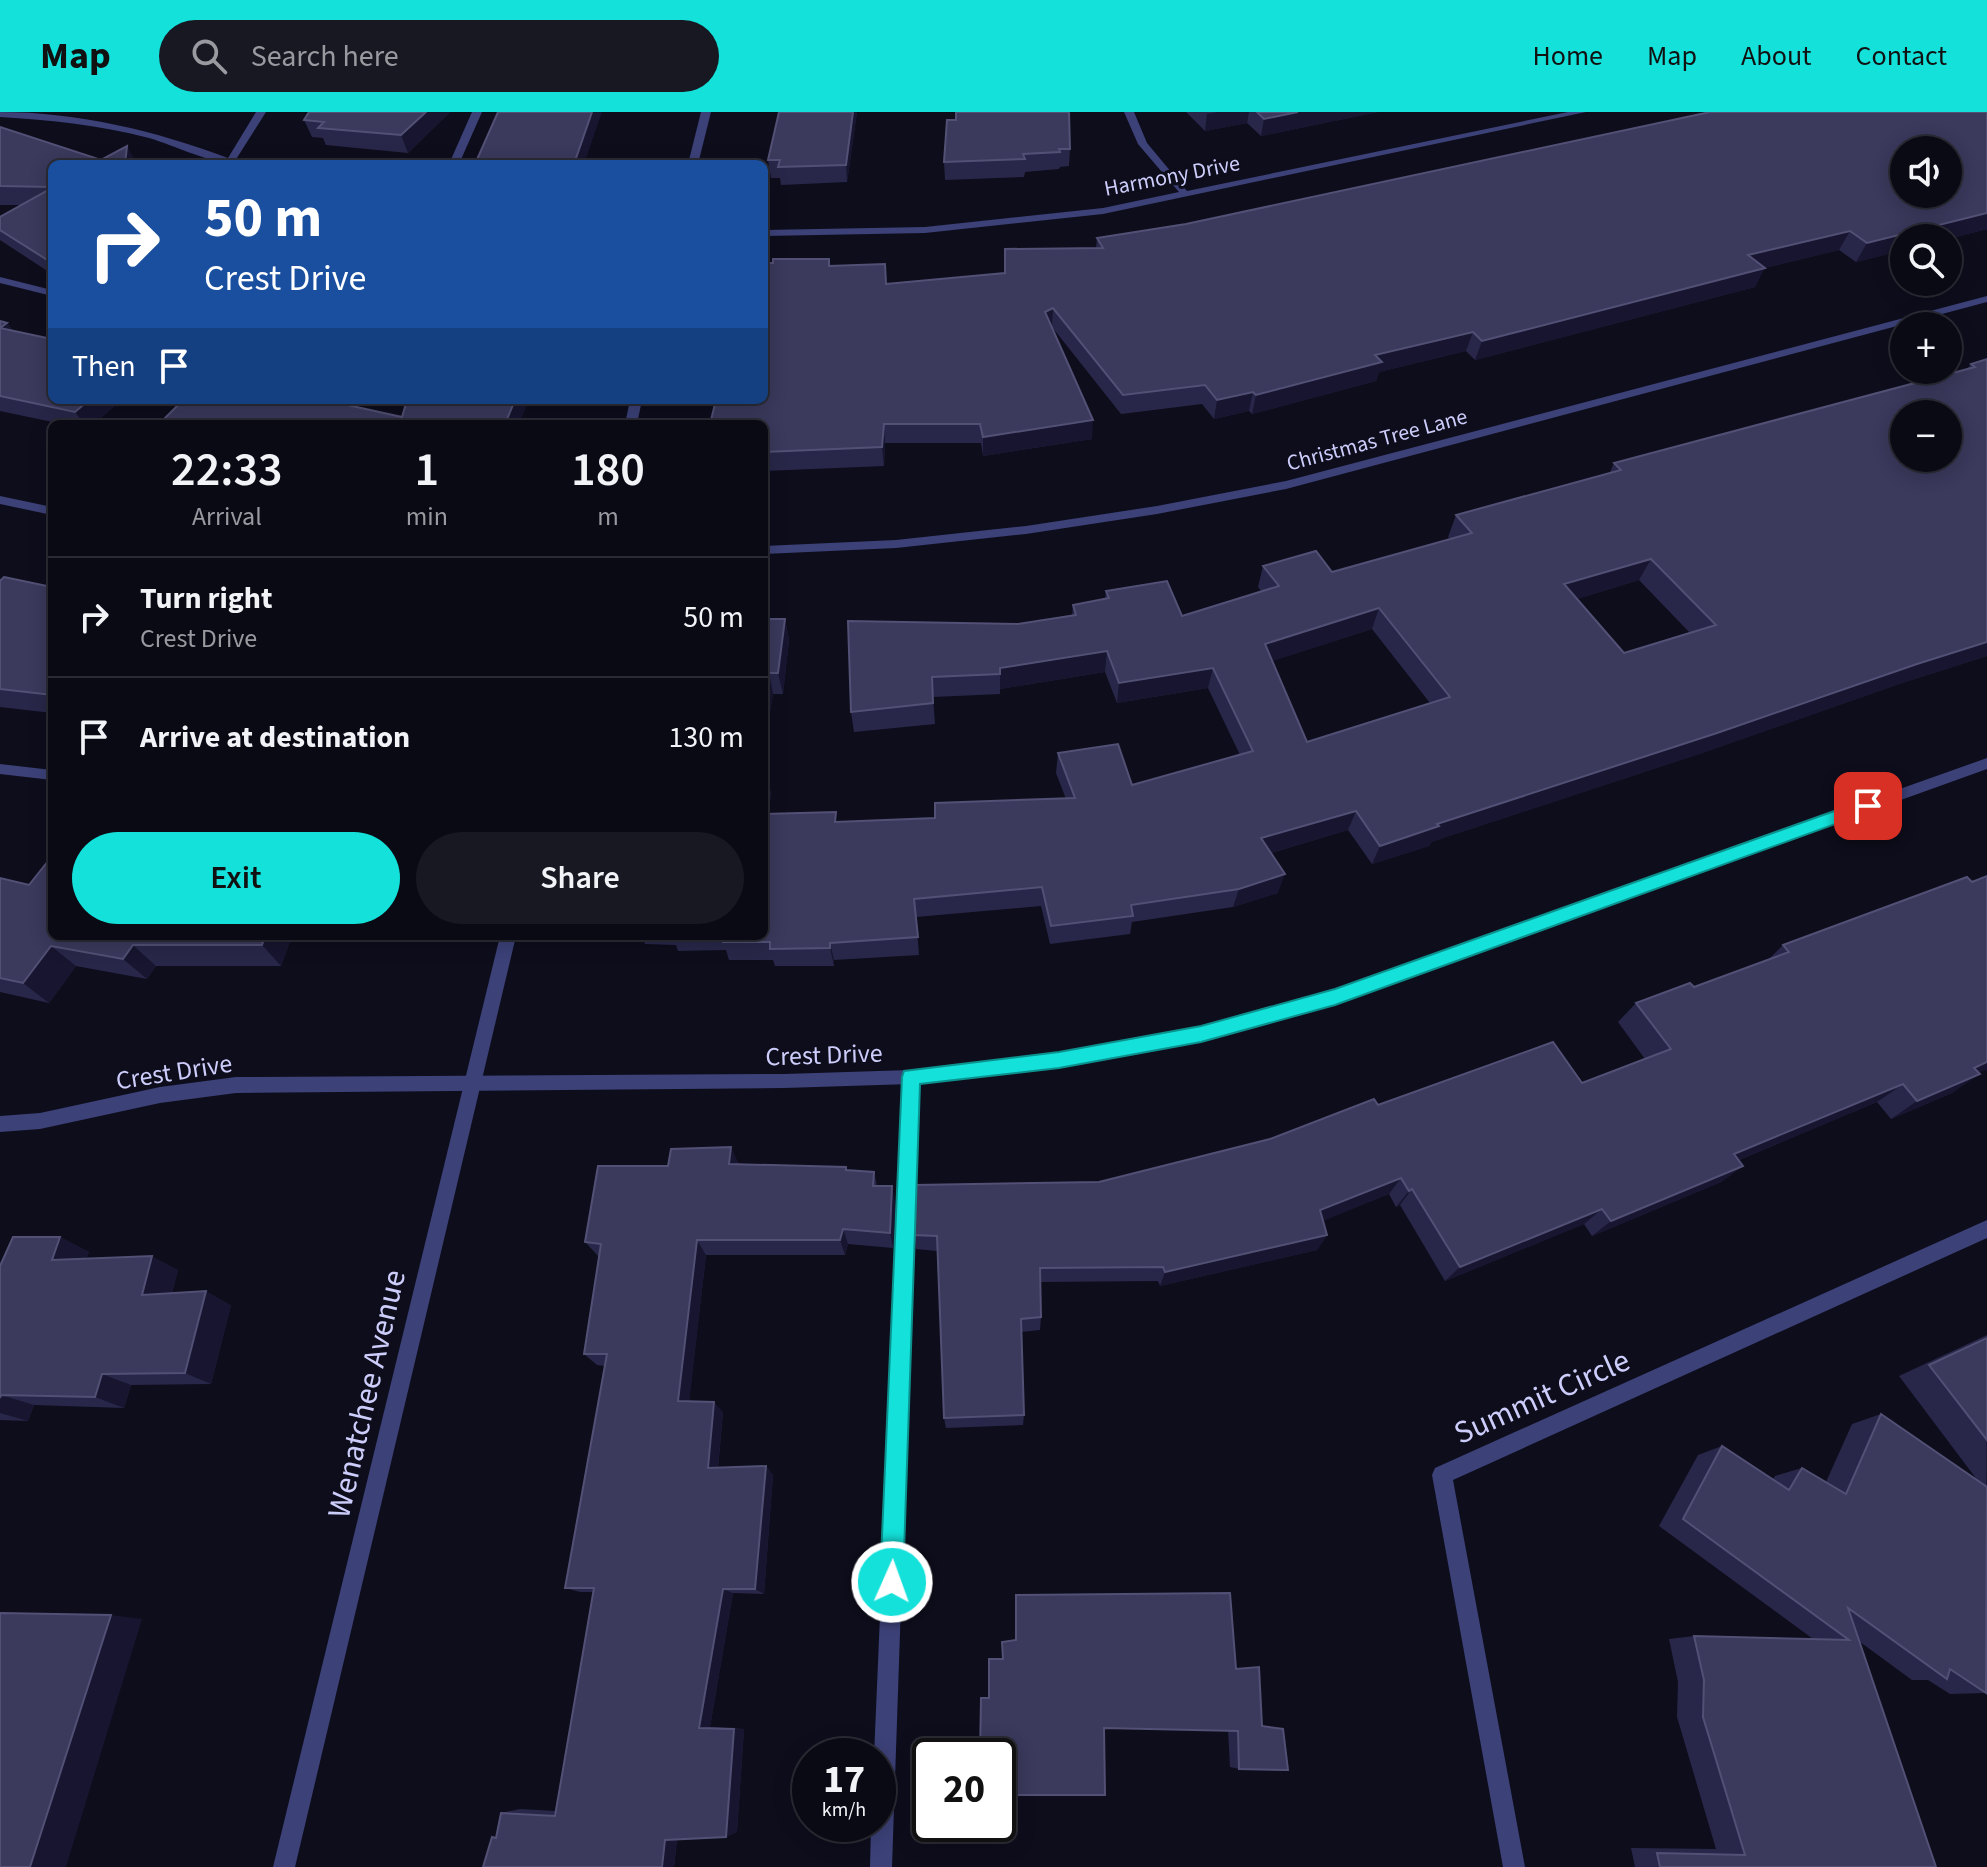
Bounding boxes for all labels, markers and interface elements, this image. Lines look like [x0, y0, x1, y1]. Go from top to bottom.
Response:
search box [159, 20, 719, 92]
text: Map [40, 29, 111, 83]
icon: search [187, 34, 231, 78]
text: Search here [251, 35, 399, 78]
text: Home [1532, 36, 1603, 76]
text: Map [1647, 36, 1697, 76]
text: About [1741, 36, 1812, 76]
text: Contact [1856, 36, 1947, 76]
map controls [1890, 136, 1962, 472]
button: sound [1890, 136, 1962, 208]
street label: Harmony Drive [1101, 147, 1243, 205]
text: 50 m [204, 179, 322, 258]
icon: right [72, 192, 176, 296]
button: search [1890, 224, 1962, 296]
text: Crest Drive [204, 253, 366, 304]
button: + [1890, 312, 1962, 384]
icon: arrive [152, 344, 196, 388]
text: Then [72, 345, 136, 388]
street label: Christmas Tree Lane [1283, 400, 1471, 480]
button: − [1890, 400, 1962, 472]
text: 22:33 [171, 436, 283, 504]
text: 1 [415, 436, 439, 504]
text: 180 [571, 436, 645, 504]
text: Arrival [192, 498, 262, 535]
text: min [406, 498, 448, 535]
text: m [597, 498, 619, 535]
text: Turn right [140, 577, 272, 620]
icon: right [72, 595, 116, 639]
text: 50 m [683, 596, 744, 639]
text: Crest Drive [140, 620, 257, 657]
icon: arrive [72, 715, 116, 759]
text: Arrive at destination [140, 716, 410, 759]
text: 130 m [668, 716, 744, 759]
pin [1834, 772, 1902, 840]
icon: arrive [1846, 784, 1890, 828]
button: Exit [72, 832, 400, 924]
button: Share [416, 832, 744, 924]
street label: Crest Drive [765, 1034, 883, 1076]
street label: Crest Drive [113, 1045, 235, 1099]
street label: Wenatchee Avenue [316, 1265, 418, 1523]
street label: Summit Circle [1447, 1338, 1637, 1456]
position arrow [850, 1540, 934, 1624]
speed limit sign: 20 [912, 1738, 1016, 1842]
text: 17 [823, 1751, 865, 1808]
text: km/h [822, 1796, 866, 1824]

